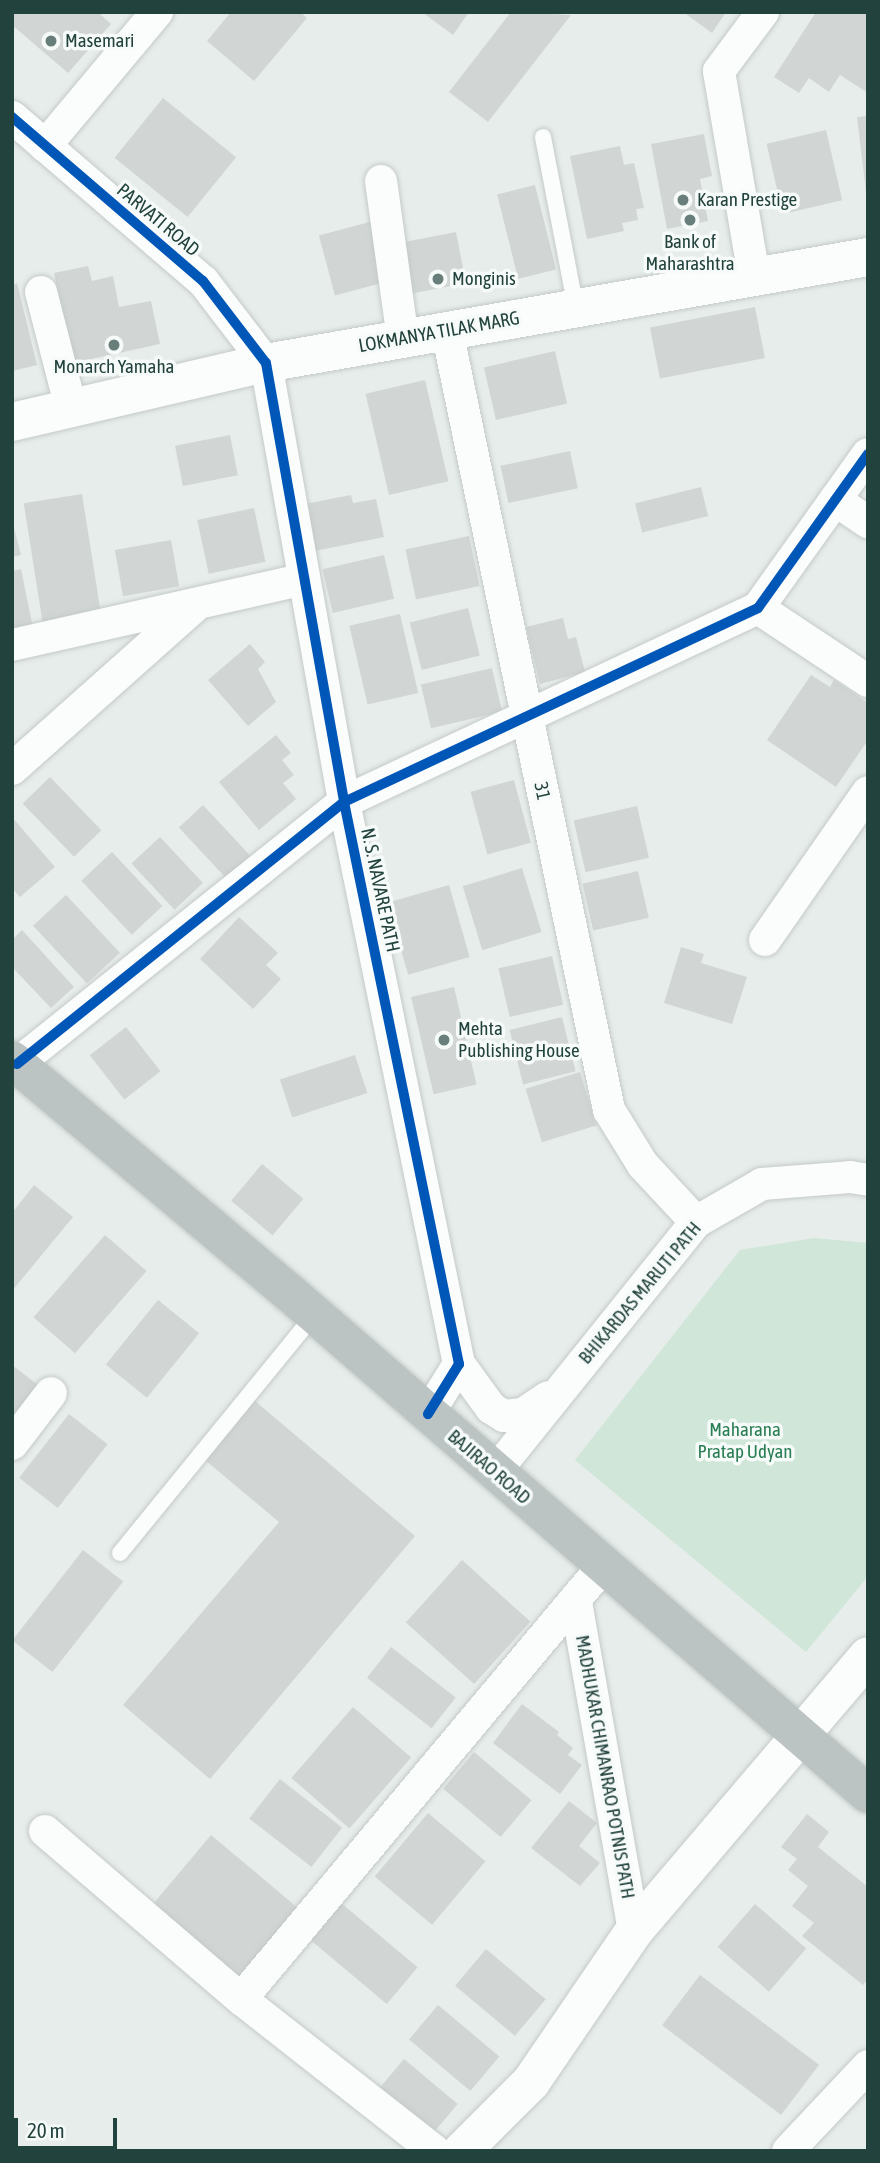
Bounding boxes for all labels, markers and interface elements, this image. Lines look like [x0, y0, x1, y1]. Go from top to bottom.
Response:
place label: Masemari [65, 30, 134, 52]
marker: Masemari [43, 33, 59, 49]
street label: PARVATI ROAD [112, 179, 204, 261]
place label: Karan Prestige [697, 189, 797, 211]
marker: Karan Prestige [675, 192, 691, 208]
marker: Bank of Maharashtra [682, 212, 698, 228]
place label: Bank of Maharashtra [645, 231, 735, 275]
place label: Monginis [452, 268, 516, 290]
marker: Monginis [430, 271, 446, 287]
street label: LOKMANYA TILAK MARG [357, 307, 521, 357]
marker: Monarch Yamaha [106, 337, 122, 353]
place label: Monarch Yamaha [54, 356, 174, 378]
street label: 31 [529, 780, 555, 802]
street label: N. S. NAVARE PATH [356, 826, 404, 954]
place label: Mehta Publishing House [458, 1018, 580, 1062]
marker: Mehta Publishing House [436, 1032, 452, 1048]
street label: BHIKARDAS MARUTI PATH [574, 1217, 706, 1369]
park label: Maharana Pratap Udyan [697, 1419, 793, 1463]
street label: BAJIRAO ROAD [443, 1425, 535, 1509]
street label: MADHUKAR CHIMANRAO POTNIS PATH [571, 1633, 639, 1901]
scale bar [18, 2104, 121, 2148]
text: 20 m [27, 2118, 65, 2142]

